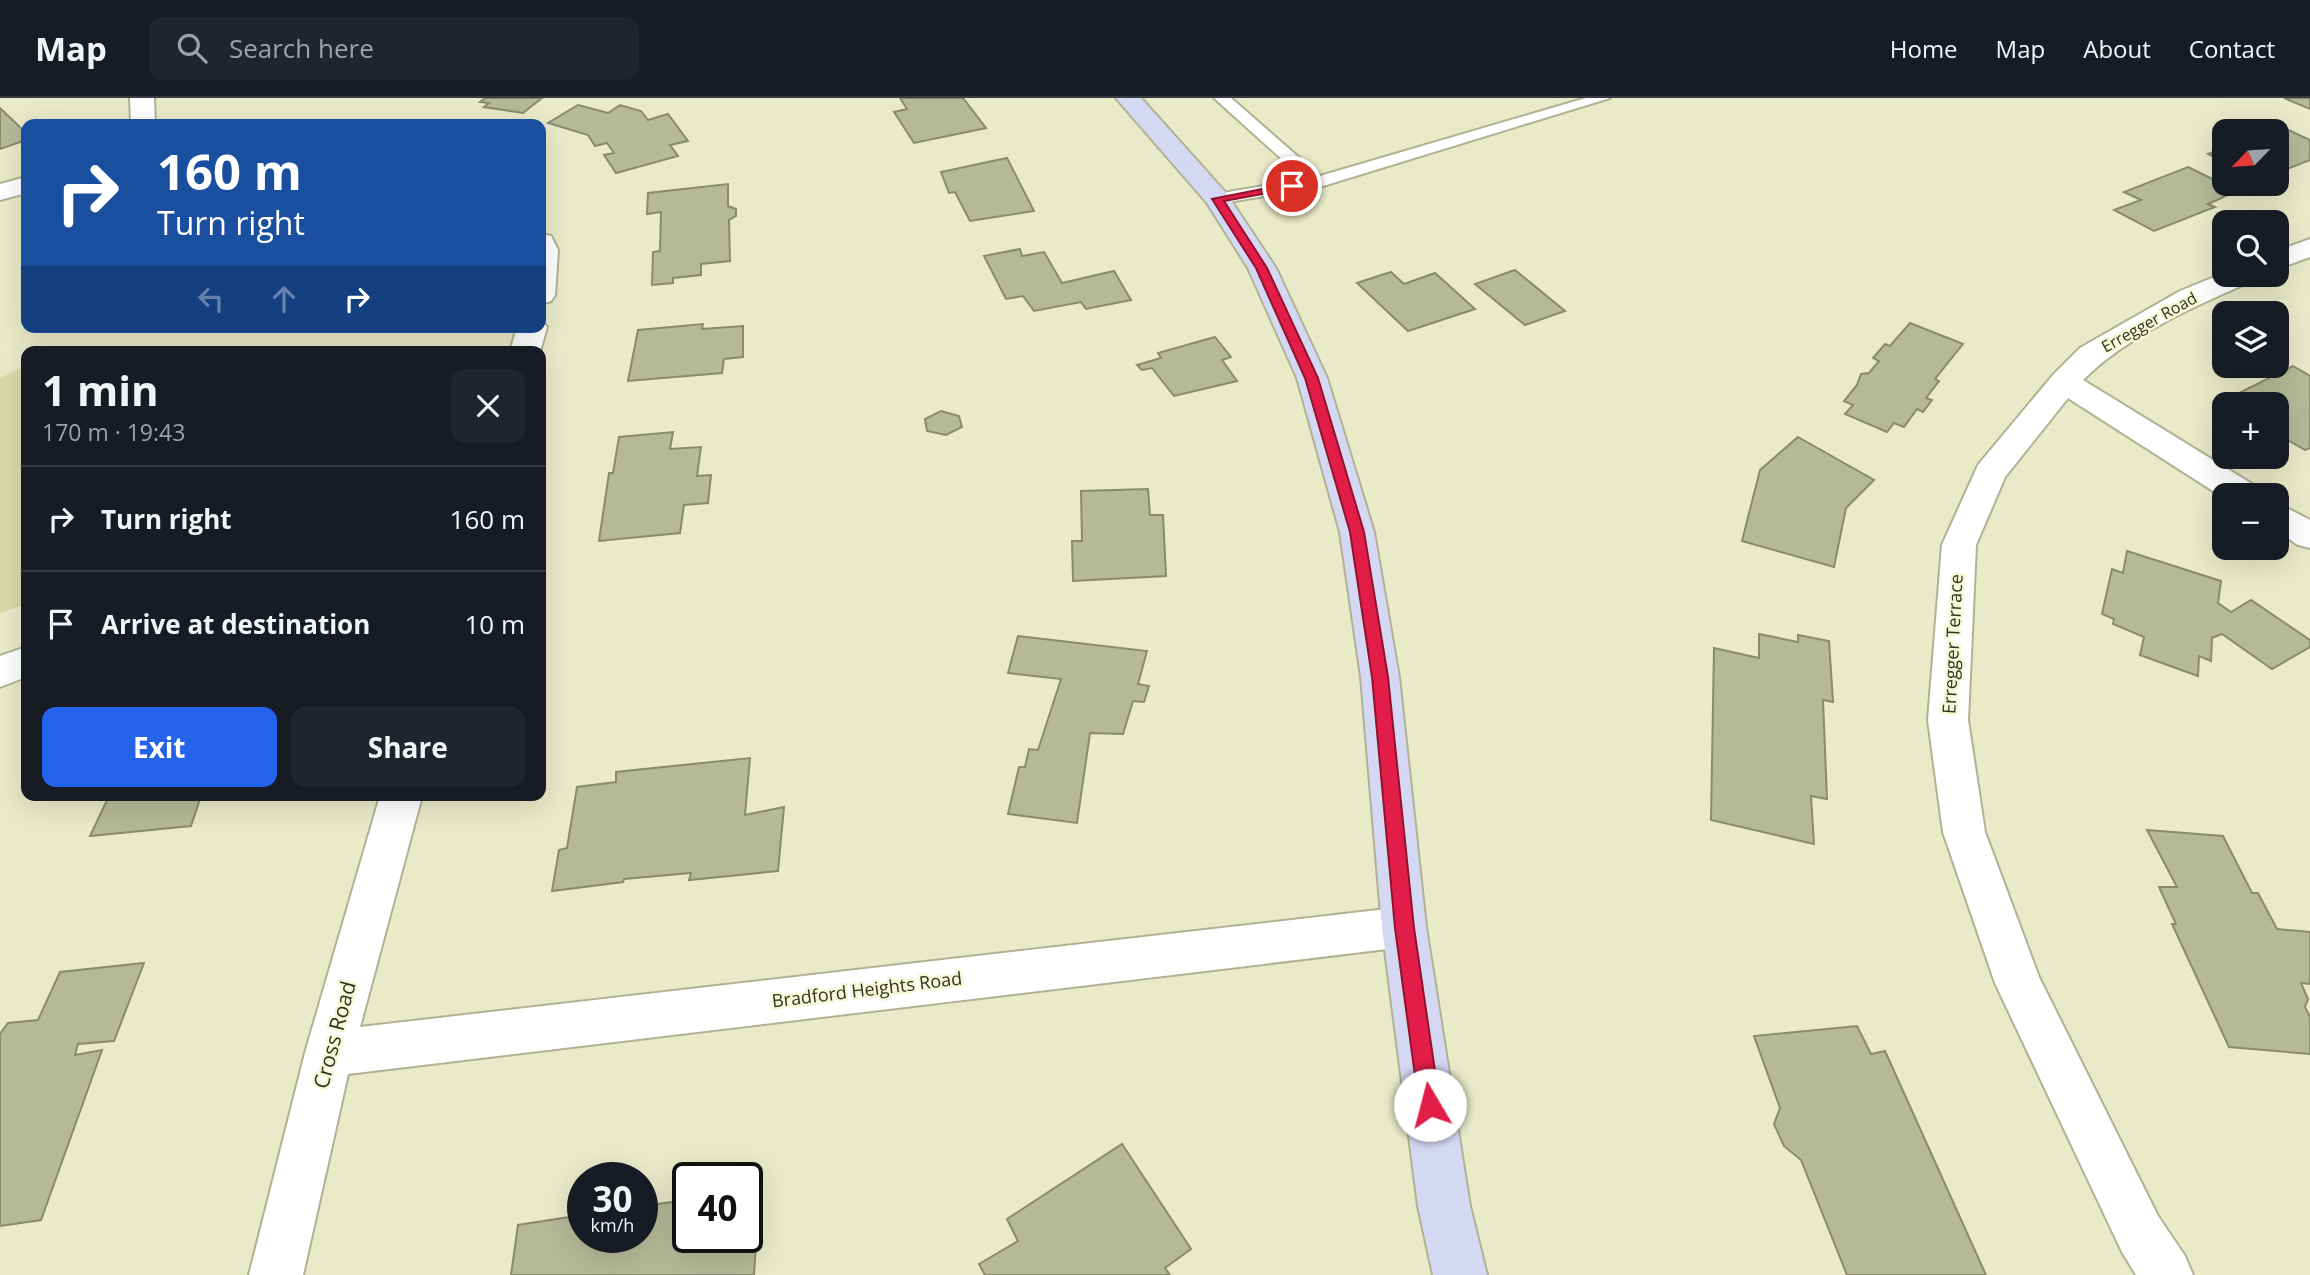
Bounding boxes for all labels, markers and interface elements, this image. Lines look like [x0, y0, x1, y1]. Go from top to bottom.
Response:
search box [149, 17, 639, 80]
text: Map [35, 26, 107, 71]
icon: search [173, 29, 211, 67]
text: Search here [229, 30, 374, 66]
text: Home [1890, 32, 1958, 65]
text: Map [1996, 32, 2045, 65]
text: About [2083, 32, 2151, 65]
text: Contact [2189, 32, 2275, 65]
north arrow [2212, 119, 2289, 196]
map controls [2212, 119, 2289, 560]
text: 160 m [157, 138, 302, 204]
icon: right [42, 147, 133, 238]
pin [1262, 156, 1322, 216]
icon: arrive [1273, 167, 1311, 205]
text: Turn right [157, 201, 305, 244]
button: search [2212, 210, 2289, 287]
icon: left [192, 280, 230, 318]
icon: ahead [265, 280, 303, 318]
icon: right [338, 280, 376, 318]
street label: Erregger Road [2097, 287, 2201, 357]
button: layers [2212, 301, 2289, 378]
text: 1 min [42, 361, 159, 418]
button: close [451, 369, 525, 443]
button: + [2212, 392, 2289, 469]
text: 170 m · 19:43 [42, 416, 185, 448]
button: − [2212, 483, 2289, 560]
icon: right [42, 500, 80, 538]
text: Turn right [101, 501, 232, 537]
text: 160 m [450, 501, 525, 537]
street label: Erregger Terrace [1936, 573, 1968, 714]
icon: arrive [42, 605, 80, 643]
text: Arrive at destination [101, 606, 370, 642]
text: 10 m [464, 606, 525, 642]
button: Exit [42, 707, 277, 787]
button: Share [291, 707, 525, 787]
street label: Bradford Heights Road [770, 965, 963, 1013]
street label: Cross Road [306, 978, 362, 1092]
position arrow [1393, 1068, 1467, 1142]
speed limit sign: 40 [672, 1162, 763, 1253]
text: 30 [592, 1175, 633, 1222]
text: km/h [591, 1213, 634, 1237]

